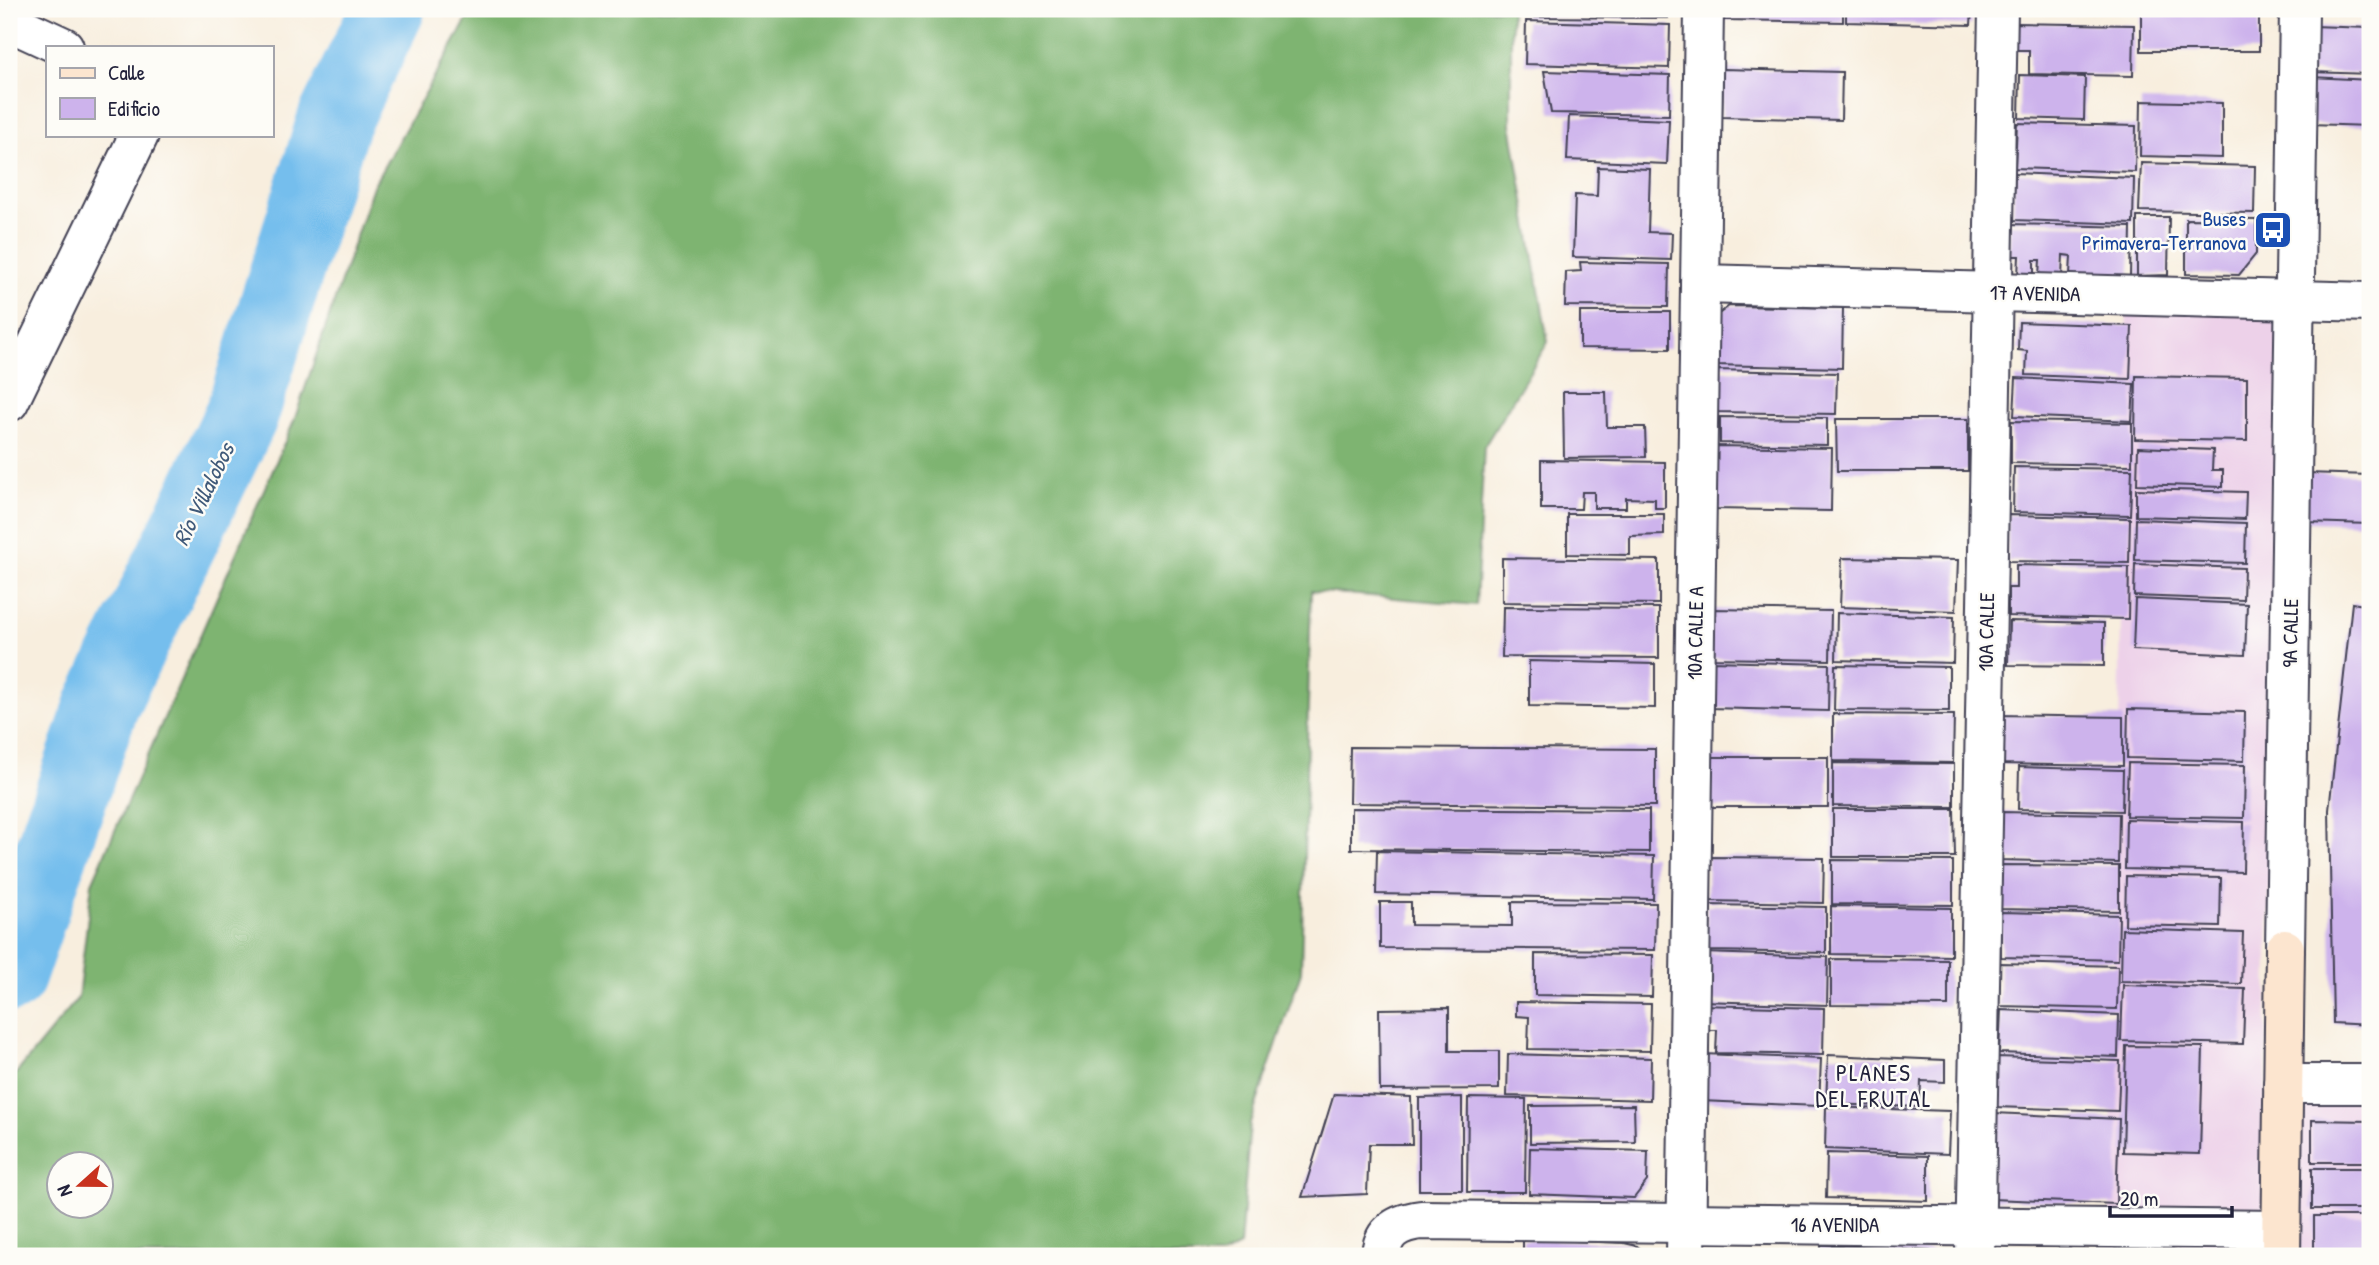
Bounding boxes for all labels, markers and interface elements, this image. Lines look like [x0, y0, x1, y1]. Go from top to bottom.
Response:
legend [46, 46, 273, 136]
text: Calle [108, 58, 145, 87]
text: Edificio [108, 94, 160, 123]
place label: Buses Primavera-Terranova [2082, 204, 2246, 257]
bus stop icon: Buses Primavera-Terranova [2252, 209, 2294, 251]
street label: 17 AVENIDA [1989, 278, 2081, 308]
water label: Río Villalobos [165, 436, 242, 550]
street label: 10A CALLE A [1680, 586, 1710, 680]
street label: 10A CALLE [1971, 592, 2001, 672]
street label: 9A CALLE [2275, 598, 2305, 668]
district label: PLANES DEL FRUTAL [1815, 1057, 1933, 1114]
north arrow [46, 1150, 116, 1220]
scale bar [2110, 1174, 2232, 1218]
text: N [50, 1182, 78, 1200]
text: 20 m [2120, 1184, 2158, 1213]
street label: 16 AVENIDA [1791, 1210, 1879, 1239]

